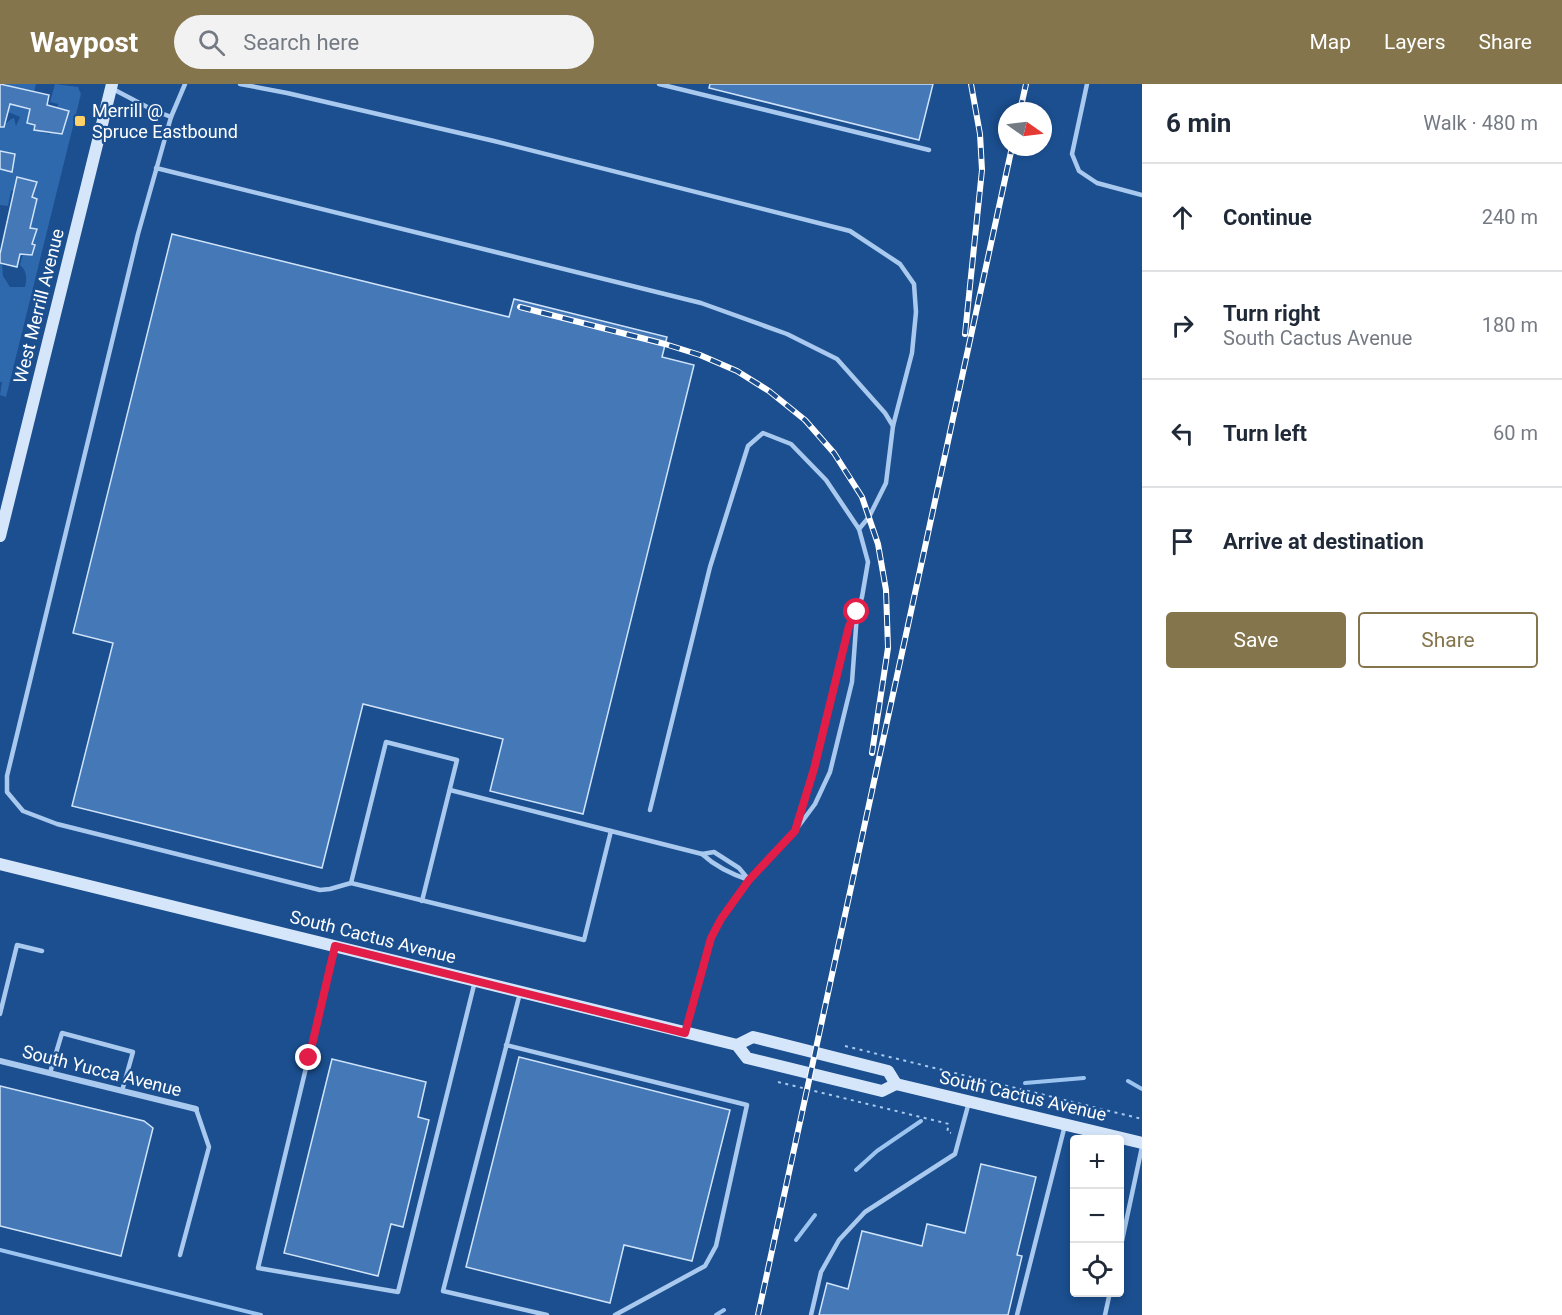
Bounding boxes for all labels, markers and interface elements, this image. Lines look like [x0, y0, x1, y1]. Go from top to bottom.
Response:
search box [174, 15, 594, 69]
text: Waypost [30, 26, 138, 59]
icon: search [195, 26, 228, 59]
text: Search here [243, 30, 359, 55]
text: Map [1309, 30, 1351, 54]
text: Layers [1384, 30, 1445, 54]
text: Share [1478, 30, 1532, 54]
place label: Merrill @ Spruce Eastbound [92, 100, 238, 142]
north arrow [998, 102, 1052, 156]
text: 6 min [1166, 108, 1231, 138]
text: Walk · 480 m [1423, 111, 1538, 135]
marker: Merrill @ Spruce Eastbound [73, 114, 87, 128]
icon: ahead [1166, 201, 1199, 234]
text: Continue [1223, 205, 1312, 230]
text: 240 m [1482, 205, 1538, 229]
street label: West Merrill Avenue [9, 226, 68, 385]
text: Turn right [1223, 301, 1320, 326]
icon: right [1166, 309, 1199, 342]
text: 180 m [1482, 313, 1538, 337]
text: South Cactus Avenue [1223, 326, 1412, 350]
icon: left [1166, 417, 1199, 450]
text: Turn left [1223, 421, 1307, 446]
text: 60 m [1493, 421, 1538, 445]
icon: arrive [1166, 525, 1199, 558]
text: Arrive at destination [1223, 529, 1424, 554]
route start [843, 598, 869, 624]
button: Save [1166, 612, 1346, 668]
button: Share [1358, 612, 1538, 668]
street label: South Cactus Avenue [288, 906, 458, 967]
street label: South Yucca Avenue [20, 1041, 184, 1100]
route end [295, 1044, 321, 1070]
street label: South Cactus Avenue [938, 1066, 1109, 1125]
map controls [1070, 1135, 1124, 1297]
button: + [1070, 1135, 1124, 1189]
button: − [1070, 1189, 1124, 1243]
button: locate [1070, 1243, 1124, 1297]

